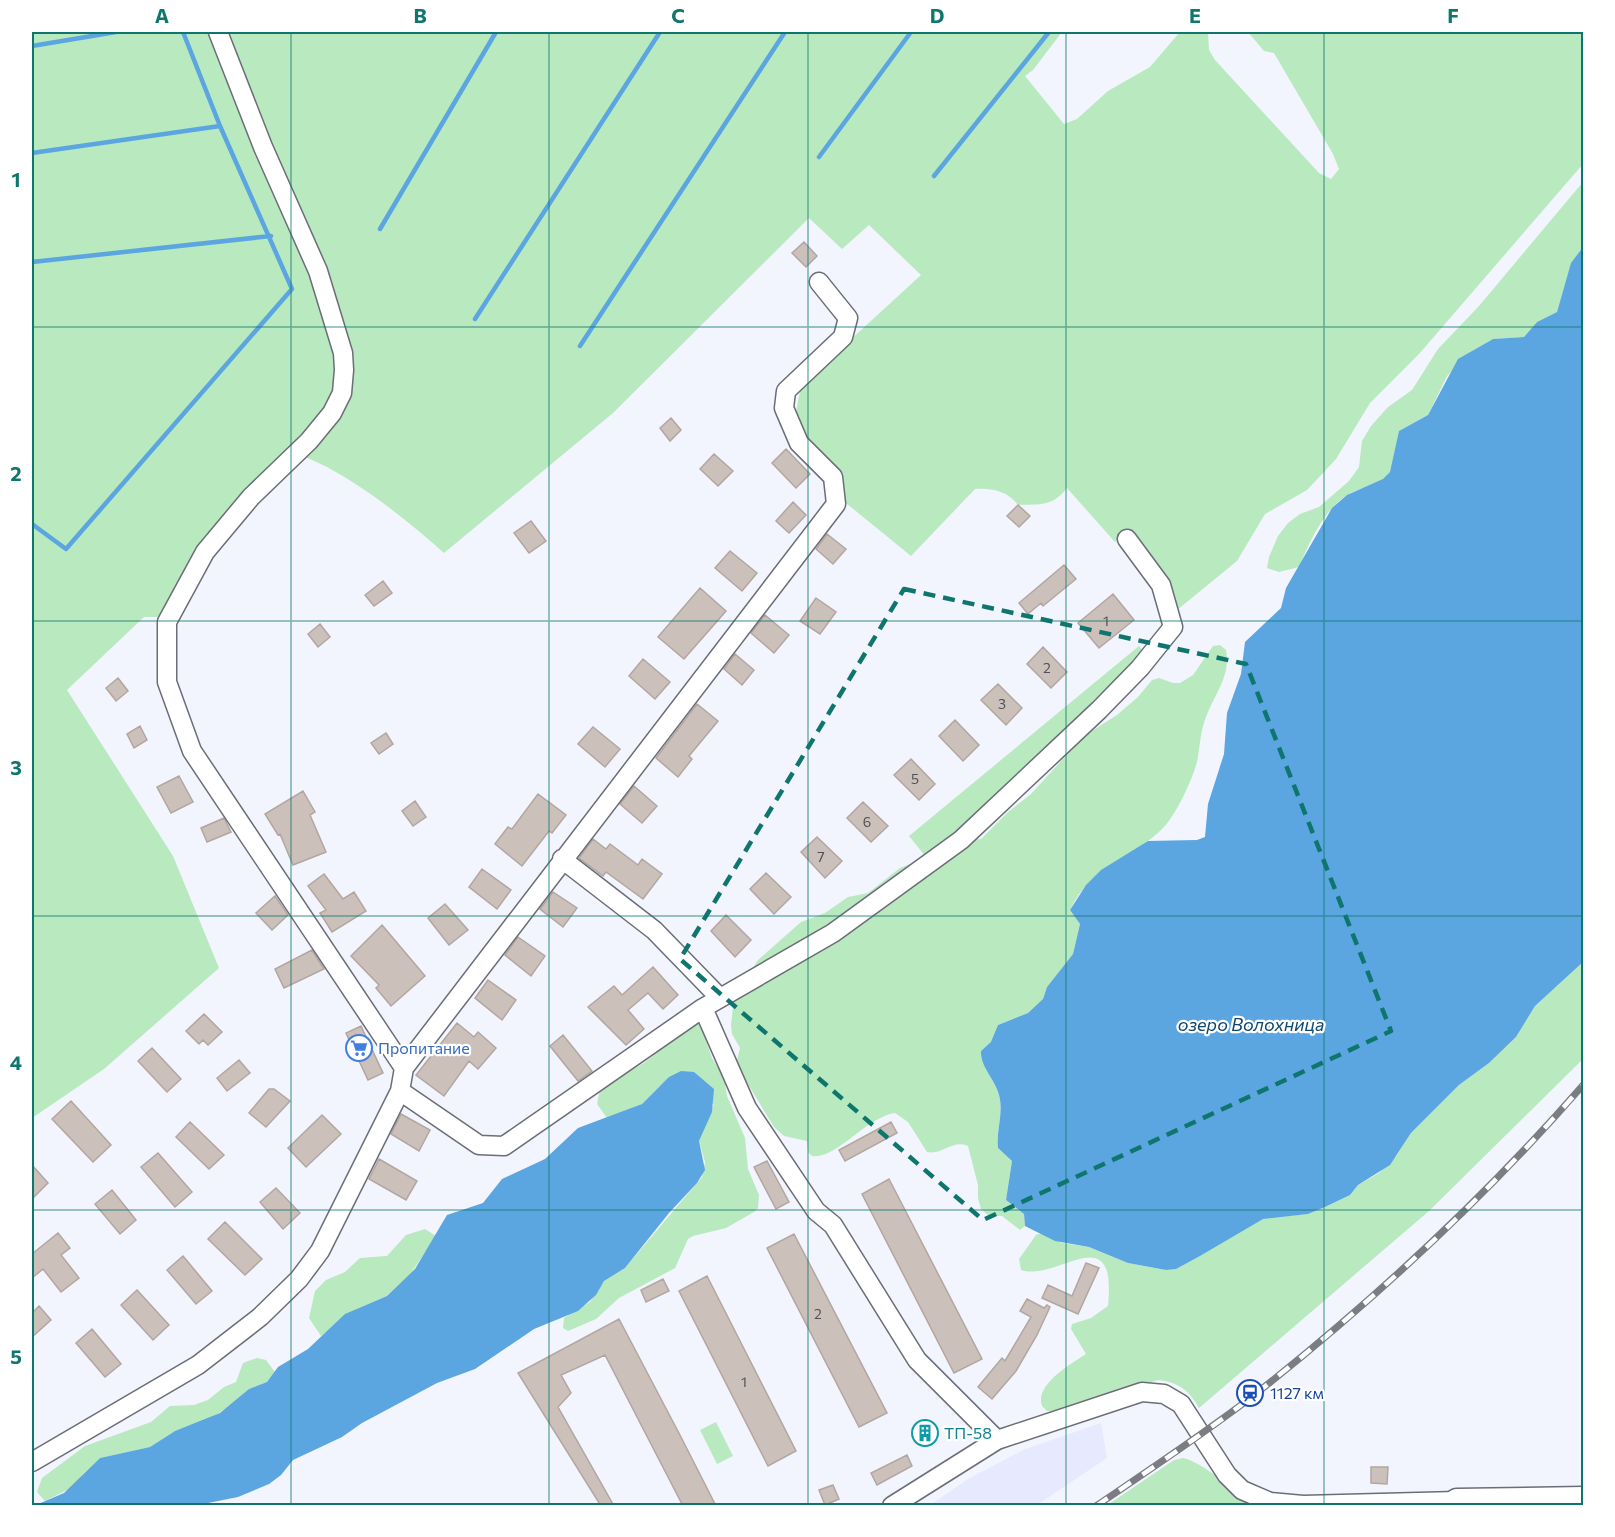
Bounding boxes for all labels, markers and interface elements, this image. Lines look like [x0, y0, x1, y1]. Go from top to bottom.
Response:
text: A [155, 3, 169, 27]
text: B [413, 3, 427, 27]
text: C [671, 3, 685, 27]
text: D [930, 3, 944, 27]
text: E [1189, 3, 1201, 27]
text: F [1447, 3, 1459, 27]
text: 1 [11, 167, 21, 191]
text: 2 [10, 461, 22, 485]
house number: 1 [1103, 612, 1109, 629]
house number: 2 [1043, 659, 1051, 676]
house number: 3 [998, 695, 1006, 712]
text: 3 [10, 755, 22, 779]
house number: 5 [911, 770, 919, 787]
house number: 6 [863, 813, 871, 830]
house number: 7 [817, 848, 825, 865]
water label: озеро Волохница [1178, 1013, 1324, 1035]
supermarket icon: Пропитание [344, 1033, 374, 1063]
place label: Пропитание [378, 1038, 470, 1057]
text: 4 [10, 1050, 22, 1074]
house number: 2 [814, 1305, 822, 1322]
text: 5 [10, 1344, 22, 1368]
house number: 1 [741, 1373, 747, 1390]
station icon: 1127 км [1235, 1378, 1265, 1408]
place label: 1127 км [1270, 1383, 1324, 1402]
building icon: ТП-58 [910, 1418, 940, 1448]
place label: ТП-58 [944, 1423, 992, 1442]

